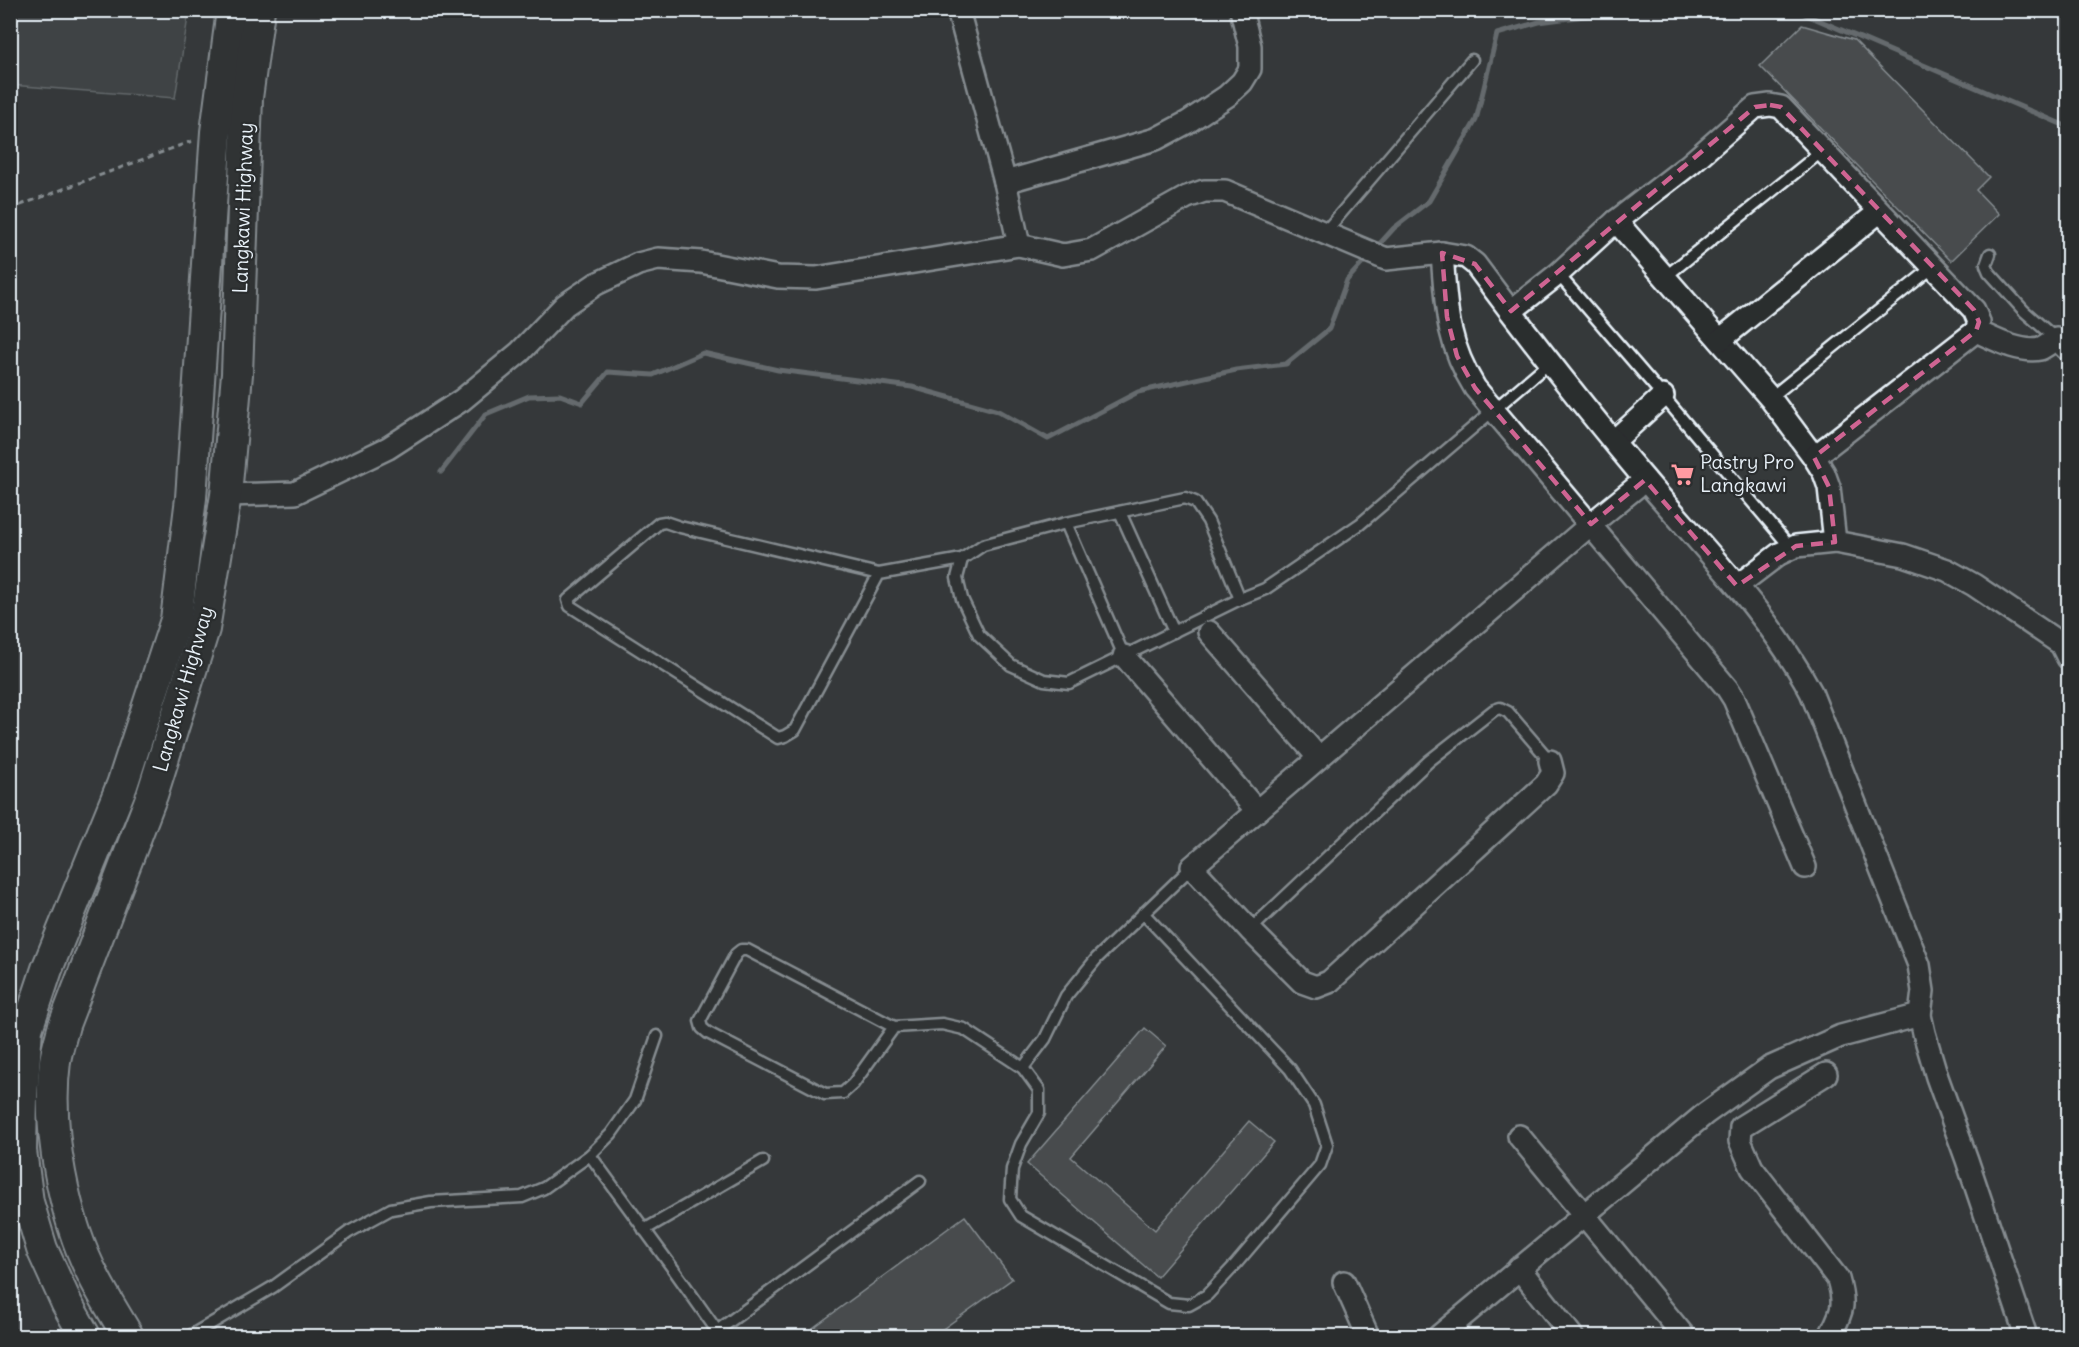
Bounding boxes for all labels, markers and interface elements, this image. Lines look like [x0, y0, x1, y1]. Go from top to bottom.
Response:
street label: Langkawi Highway [227, 122, 258, 294]
place label: Pastry Pro Langkawi [1700, 449, 1794, 497]
supermarket icon: Pastry Pro Langkawi [1669, 461, 1695, 487]
street label: Langkawi Highway [147, 603, 218, 775]

